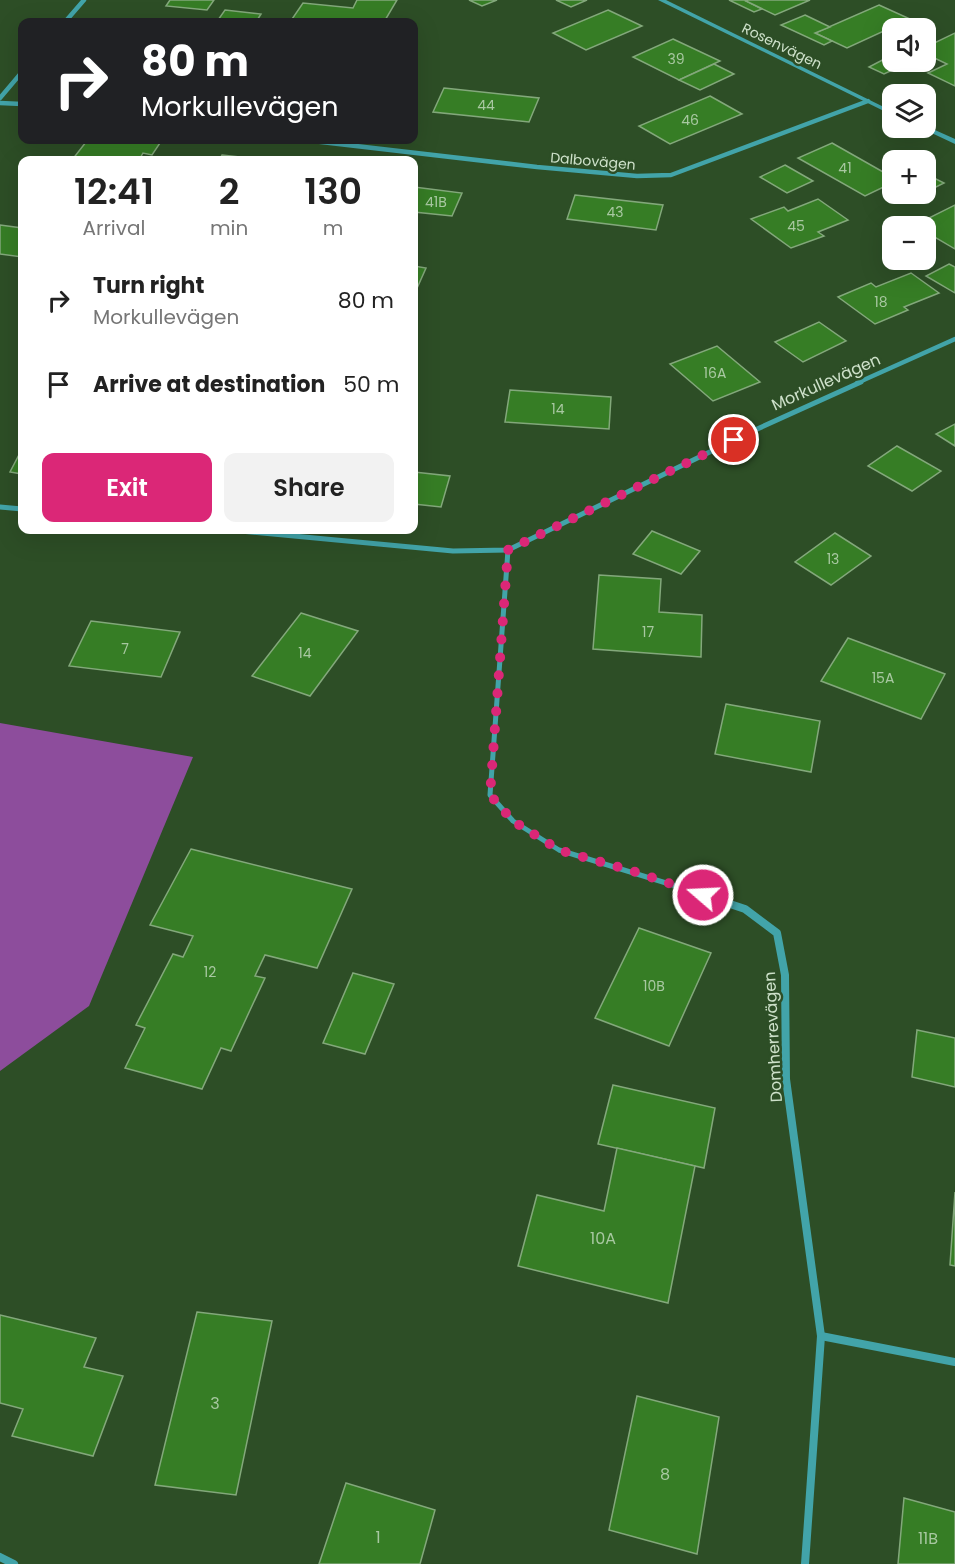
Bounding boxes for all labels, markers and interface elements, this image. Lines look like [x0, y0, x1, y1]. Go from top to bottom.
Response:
street label: Rosenvägen [739, 18, 825, 74]
map controls [882, 18, 936, 270]
button: sound [882, 18, 936, 72]
text: 80 m [141, 32, 249, 91]
icon: right [42, 42, 120, 120]
house number: 39 [667, 49, 685, 69]
button: layers [882, 84, 936, 138]
text: Morkullevägen [141, 88, 338, 125]
house number: 44 [477, 95, 495, 115]
house number: 46 [681, 110, 699, 130]
street label: Dalbovägen [549, 147, 637, 175]
button: + [882, 150, 936, 204]
house number: 41 [838, 158, 852, 178]
text: 12:41 [74, 166, 154, 217]
text: 2 [219, 166, 239, 217]
text: 130 [304, 166, 362, 217]
house number: 41B [425, 192, 447, 212]
house number: 43 [606, 202, 624, 222]
text: Arrival [82, 214, 145, 242]
text: min [210, 214, 248, 242]
text: m [323, 214, 343, 242]
house number: 45 [787, 216, 805, 236]
button: − [882, 216, 936, 270]
text: Turn right [93, 270, 204, 301]
icon: right [42, 284, 75, 317]
text: 80 m [338, 285, 394, 316]
house number: 18 [874, 292, 888, 312]
text: Morkullevägen [93, 303, 239, 331]
street label: Morkullevägen [768, 348, 884, 416]
house number: 16A [704, 363, 726, 383]
icon: arrive [42, 368, 75, 401]
text: Arrive at destination [93, 369, 325, 400]
text: 50 m [343, 369, 399, 400]
house number: 14 [551, 399, 565, 419]
pin [708, 414, 759, 465]
icon: arrive [717, 423, 750, 456]
button: Exit [42, 453, 212, 522]
button: Share [224, 453, 394, 522]
house number: 13 [827, 549, 839, 569]
house number: 17 [642, 622, 654, 642]
house number: 7 [121, 639, 129, 659]
house number: 14 [298, 643, 312, 663]
house number: 15A [872, 668, 894, 688]
position arrow [671, 863, 735, 927]
house number: 12 [204, 962, 216, 982]
street label: Domherrevägen [758, 971, 788, 1103]
house number: 10B [643, 976, 665, 996]
house number: 10A [590, 1227, 616, 1250]
house number: 3 [210, 1392, 220, 1415]
house number: 8 [660, 1463, 670, 1486]
house number: 1 [375, 1526, 381, 1549]
house number: 11B [918, 1527, 938, 1550]

